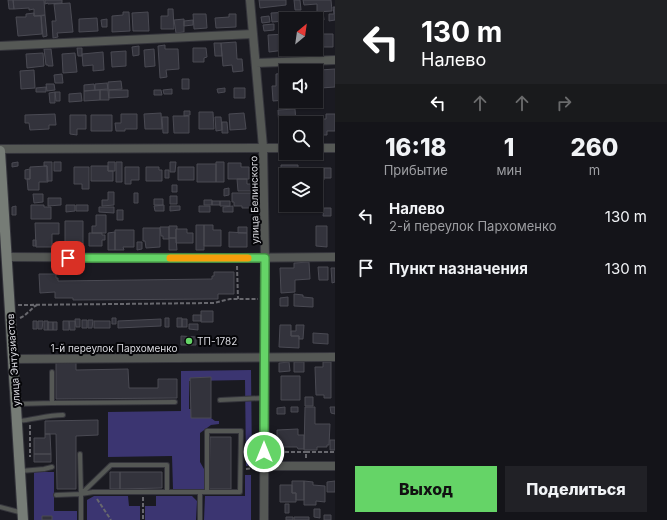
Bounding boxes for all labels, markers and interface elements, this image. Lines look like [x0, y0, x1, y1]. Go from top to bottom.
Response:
north arrow [279, 12, 323, 56]
map controls [279, 12, 323, 212]
text: 130 m [421, 15, 502, 49]
icon: left [355, 16, 407, 68]
text: Налево [421, 49, 486, 70]
button: sound [279, 64, 323, 108]
icon: left [427, 92, 449, 114]
icon: ahead [469, 92, 491, 114]
icon: ahead [511, 92, 533, 114]
icon: right [553, 92, 575, 114]
button: search [279, 116, 323, 160]
text: 16:18 [385, 133, 446, 162]
text: 1 [504, 133, 514, 162]
text: 260 [571, 133, 618, 162]
street label: улица Белинского [247, 156, 261, 244]
text: Прибытие [384, 162, 448, 178]
text: мин [496, 162, 522, 178]
text: m [589, 162, 600, 178]
button: layers [279, 168, 323, 212]
text: Налево [389, 199, 445, 218]
icon: left [355, 205, 377, 227]
text: 130 m [605, 207, 647, 226]
text: 2-й переулок Пархоменко [389, 218, 557, 234]
pin [51, 241, 85, 275]
icon: arrive [57, 247, 79, 269]
icon: arrive [355, 257, 377, 279]
text: Пункт назначения [389, 259, 528, 278]
text: 130 m [605, 259, 647, 278]
street label: улица Энтузиастов [4, 313, 22, 407]
place label: ТП-1782 [197, 335, 237, 347]
marker: ТП-1782 [184, 336, 194, 346]
street label: 1-й переулок Пархоменко [51, 342, 177, 354]
position arrow [243, 431, 285, 473]
button: Выход [355, 466, 497, 512]
button: Поделиться [505, 466, 647, 512]

